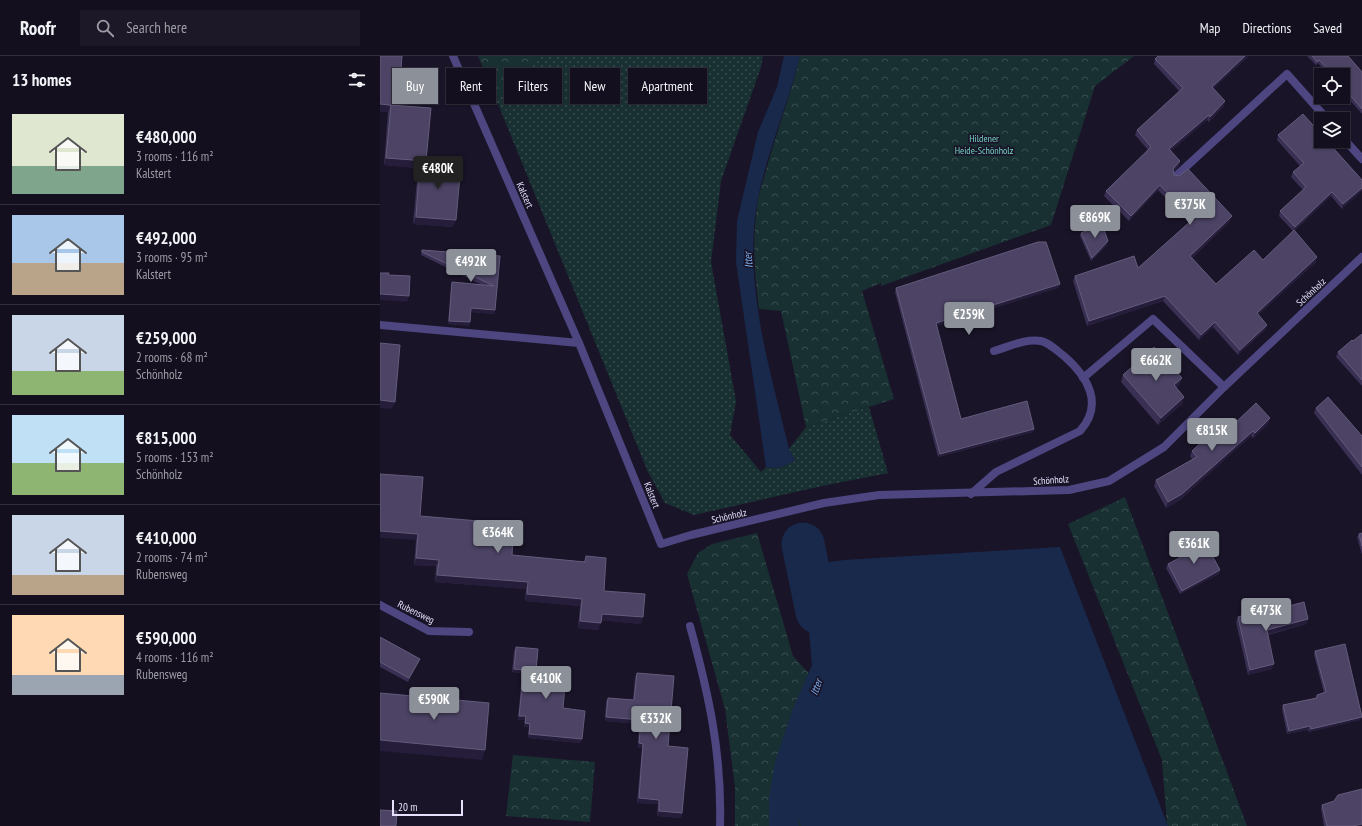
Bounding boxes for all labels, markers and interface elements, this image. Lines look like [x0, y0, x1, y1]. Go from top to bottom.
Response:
search box [80, 10, 360, 46]
text: Roofr [20, 16, 56, 40]
icon: search [94, 17, 116, 39]
text: Search here [126, 18, 187, 37]
text: Map [1200, 19, 1220, 37]
text: Directions [1242, 19, 1291, 37]
text: Saved [1313, 19, 1342, 37]
chip: Buy [392, 68, 438, 104]
chip: Rent [446, 68, 496, 104]
chip: Filters [504, 68, 562, 104]
chip: New [570, 68, 620, 104]
chip: Apartment [628, 68, 707, 104]
map controls [1314, 68, 1350, 148]
button: locate [1314, 68, 1350, 104]
text: 13 homes [12, 69, 71, 91]
icon: filters [346, 69, 368, 91]
button: layers [1314, 112, 1350, 148]
text: €480,000 [136, 126, 197, 148]
icon: home [44, 130, 92, 178]
park label: Hildener Heide-Schönholz [955, 132, 1014, 157]
text: 3 rooms · 116 m² [136, 148, 214, 165]
pin: €480K [410, 156, 466, 190]
text: €480K [422, 160, 454, 177]
text: Kalstert [136, 165, 171, 182]
street label: Kalstert [514, 180, 537, 210]
pin: €375K [1162, 192, 1218, 226]
text: €375K [1174, 196, 1206, 213]
pin: €869K [1067, 205, 1123, 239]
text: €869K [1079, 209, 1111, 226]
text: €492,000 [136, 227, 197, 249]
icon: home [44, 231, 92, 279]
text: 3 rooms · 95 m² [136, 249, 208, 266]
pin: €492K [443, 249, 499, 283]
water label: Itter [740, 249, 756, 269]
text: €492K [455, 253, 487, 270]
text: Kalstert [136, 266, 171, 283]
street label: Schönholz [1294, 275, 1329, 309]
pin: €259K [941, 302, 997, 336]
text: €259K [953, 306, 985, 323]
text: €259,000 [136, 327, 197, 349]
icon: home [44, 331, 92, 379]
pin: €662K [1128, 348, 1184, 382]
text: 2 rooms · 68 m² [136, 349, 208, 366]
text: €662K [1140, 352, 1172, 369]
text: Schönholz [136, 366, 182, 383]
pin: €815K [1184, 418, 1240, 452]
text: €815K [1196, 422, 1228, 439]
text: €815,000 [136, 427, 197, 449]
icon: home [44, 431, 92, 479]
text: 5 rooms · 153 m² [136, 449, 214, 466]
text: Schönholz [136, 466, 182, 483]
street label: Schönholz [1033, 472, 1070, 488]
street label: Kalstert [641, 480, 663, 510]
street label: Schönholz [710, 506, 748, 526]
pin: €364K [470, 520, 526, 554]
text: €364K [482, 524, 514, 541]
text: €410,000 [136, 527, 197, 549]
icon: home [44, 531, 92, 579]
pin: €361K [1166, 531, 1222, 565]
text: €361K [1178, 535, 1210, 552]
text: 2 rooms · 74 m² [136, 549, 208, 566]
text: Rubensweg [136, 566, 187, 583]
street label: Rubensweg [395, 597, 437, 627]
pin: €473K [1238, 598, 1294, 632]
text: €473K [1250, 602, 1282, 619]
text: €590,000 [136, 627, 197, 649]
icon: home [44, 631, 92, 679]
text: 4 rooms · 116 m² [136, 649, 214, 666]
text: Rubensweg [136, 666, 187, 683]
pin: €410K [518, 666, 574, 700]
text: €410K [530, 670, 562, 687]
water label: Itter [807, 675, 826, 697]
pin: €590K [406, 687, 462, 721]
text: €590K [418, 691, 450, 708]
pin: €332K [628, 706, 684, 740]
text: €332K [640, 710, 672, 727]
scale bar [392, 798, 463, 817]
text: 20 m [398, 800, 417, 814]

